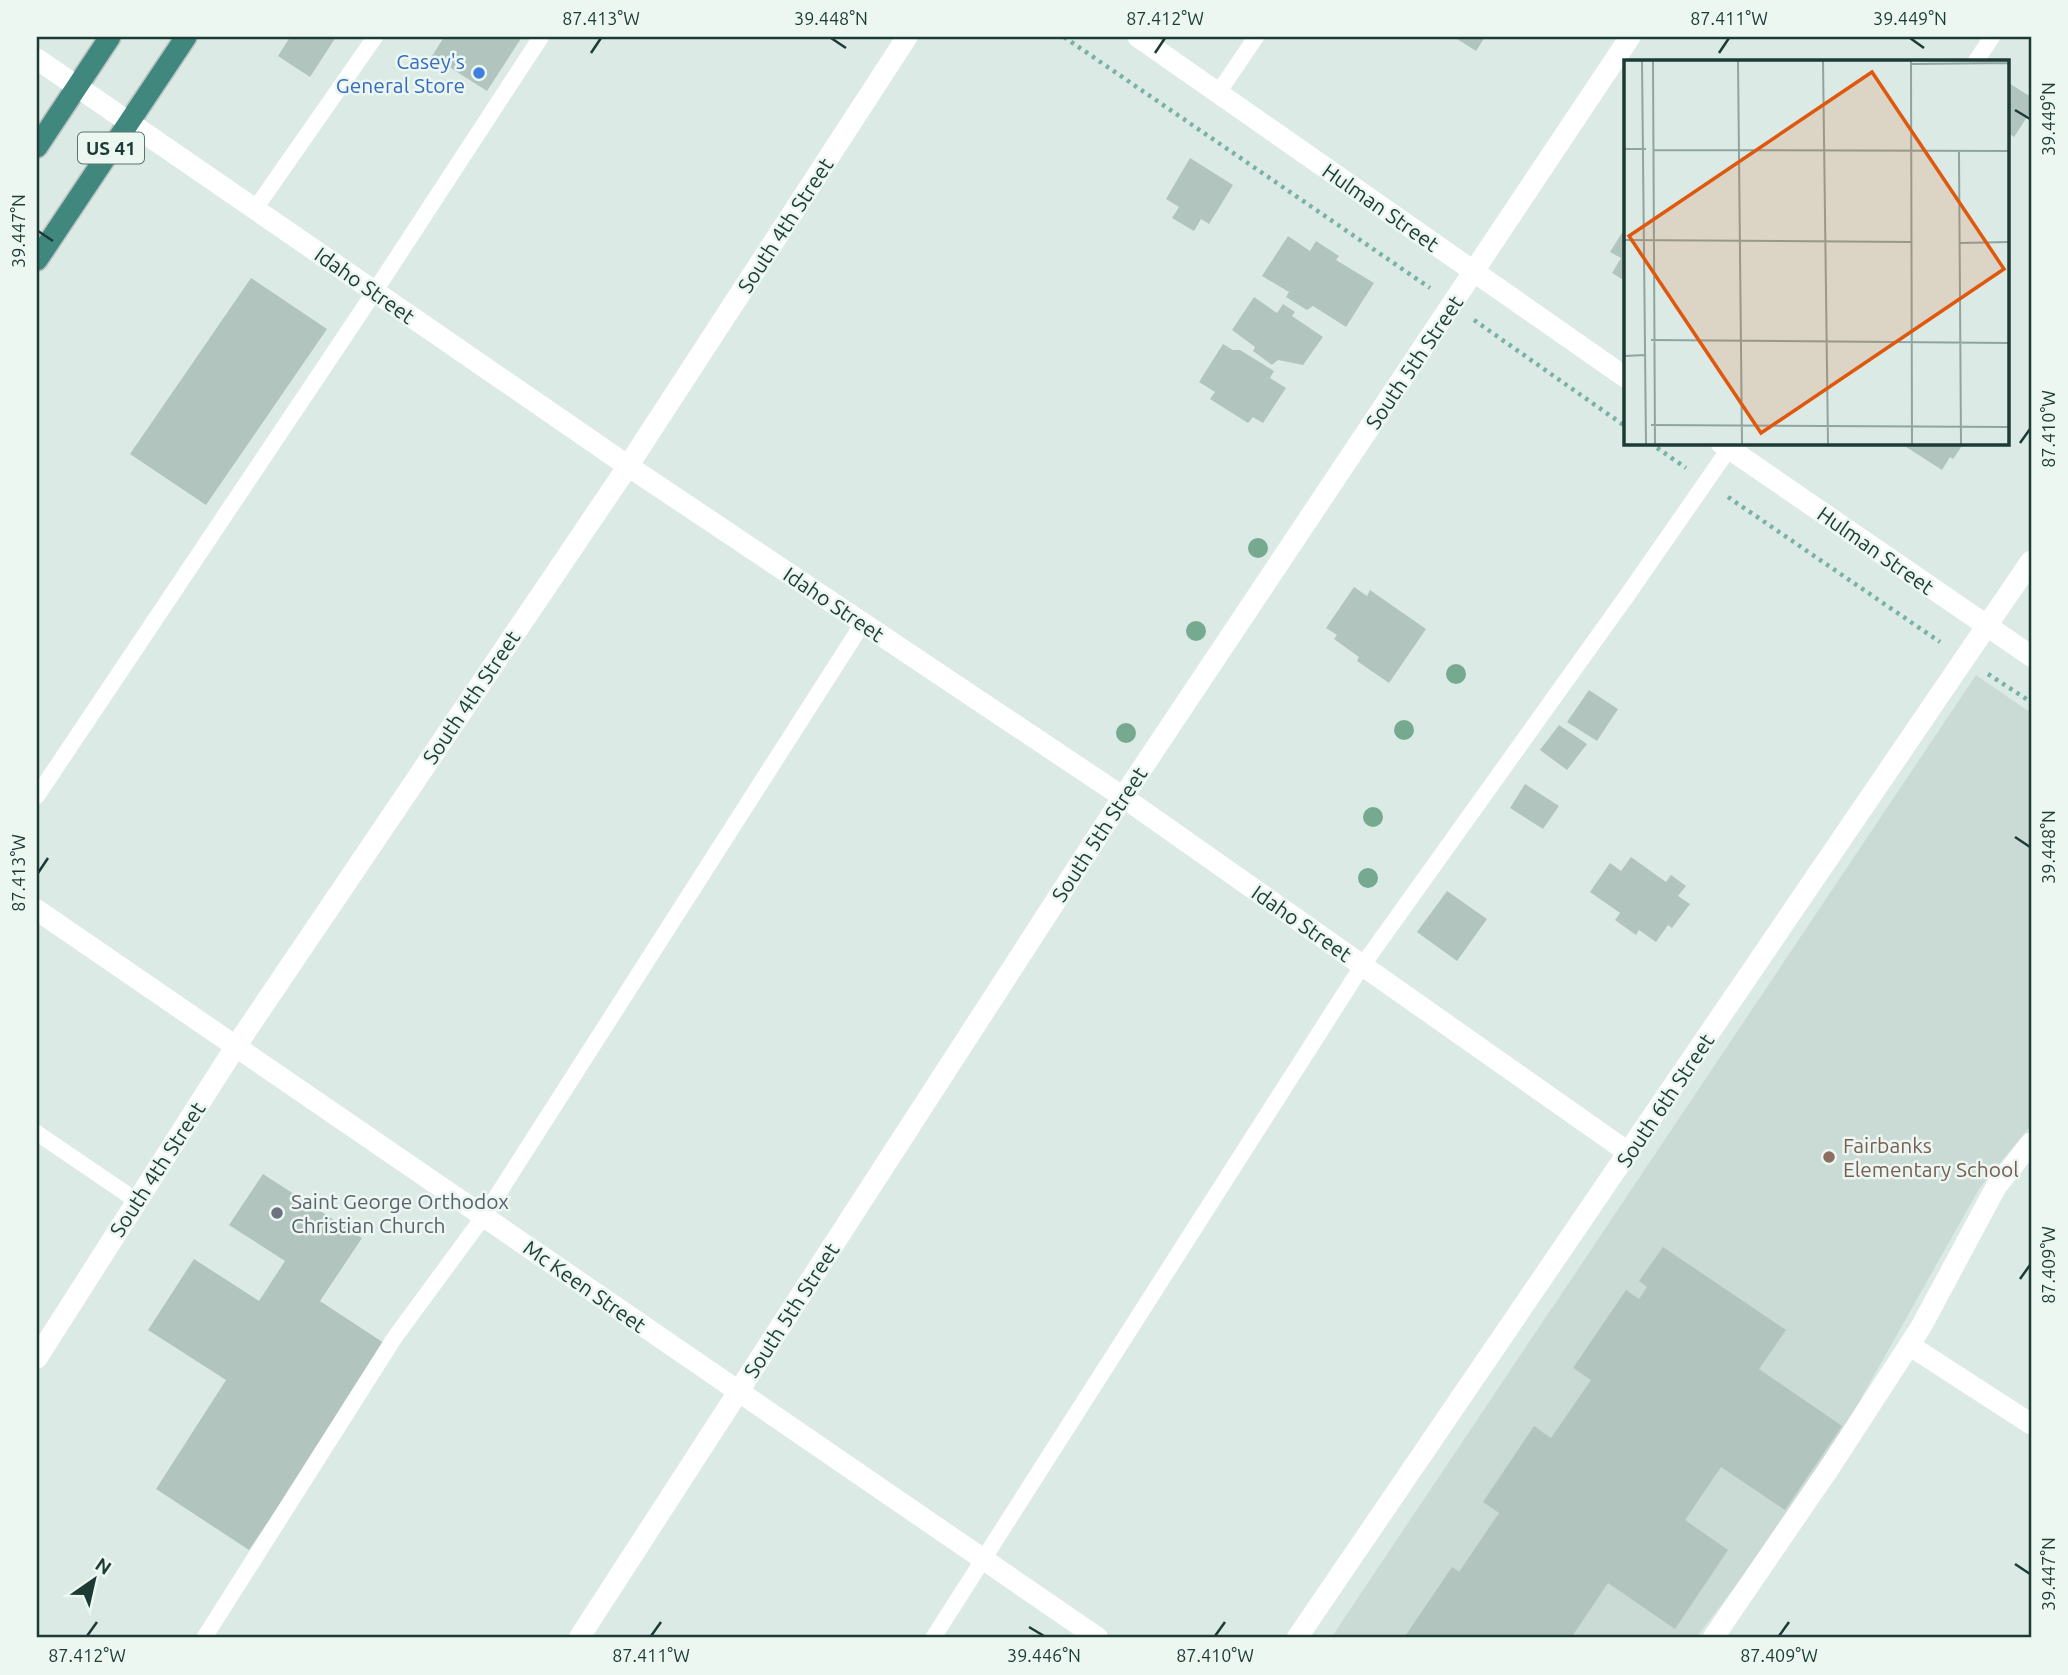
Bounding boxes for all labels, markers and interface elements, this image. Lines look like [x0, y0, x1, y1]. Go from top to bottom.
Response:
text: 87.413°W [562, 8, 640, 28]
text: 39.448°N [794, 8, 868, 28]
text: 87.412°W [1126, 8, 1204, 28]
text: 87.411°W [1690, 8, 1768, 28]
text: 39.449°N [1873, 8, 1947, 28]
place label: Casey's General Store [336, 49, 465, 97]
inset map [1624, 60, 2008, 444]
marker: Casey's General Store [471, 65, 487, 81]
text: 39.449°N [2038, 82, 2058, 156]
road number: US 41 [78, 132, 144, 164]
street label: South 4th Street [732, 153, 838, 297]
street label: Hulman Street [1318, 158, 1444, 256]
text: 39.447°N [8, 194, 28, 268]
street label: Idaho Street [311, 242, 419, 328]
street label: South 5th Street [1360, 291, 1468, 433]
text: 87.410°W [2038, 390, 2058, 468]
street label: Hulman Street [1813, 501, 1939, 599]
street label: Idaho Street [779, 562, 889, 646]
street label: South 4th Street [417, 626, 525, 768]
street label: South 5th Street [1046, 762, 1152, 906]
text: 39.448°N [2038, 810, 2058, 884]
text: 87.413°W [8, 834, 28, 912]
street label: Idaho Street [1248, 880, 1356, 966]
street label: South 6th Street [1611, 1029, 1719, 1171]
street label: South 4th Street [104, 1097, 210, 1241]
place label: Fairbanks Elementary School [1843, 1133, 2019, 1181]
marker: Fairbanks Elementary School [1821, 1149, 1837, 1165]
place label: Saint George Orthodox Christian Church [291, 1189, 509, 1237]
marker: Saint George Orthodox Christian Church [269, 1205, 285, 1221]
text: 87.409°W [2038, 1226, 2058, 1304]
street label: Mc Keen Street [519, 1235, 651, 1337]
street label: South 5th Street [738, 1238, 844, 1382]
text: 39.447°N [2038, 1537, 2058, 1611]
north arrow [60, 1546, 130, 1616]
text: N [91, 1553, 116, 1579]
text: 87.412°W [48, 1645, 126, 1665]
text: 87.411°W [612, 1645, 690, 1665]
text: 39.446°N [1007, 1645, 1081, 1665]
text: 87.410°W [1176, 1645, 1254, 1665]
text: 87.409°W [1740, 1645, 1818, 1665]

